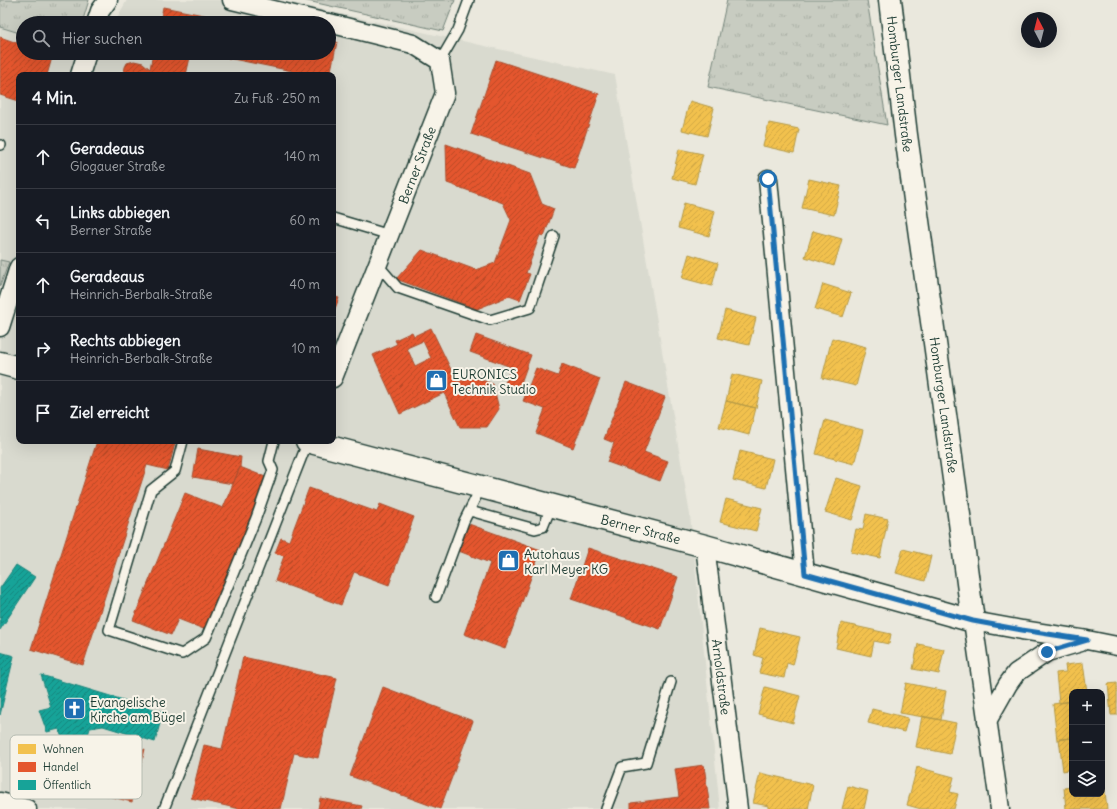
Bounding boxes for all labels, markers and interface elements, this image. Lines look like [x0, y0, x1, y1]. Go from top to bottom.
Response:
north arrow [1021, 12, 1057, 48]
street label: Homburger Landstraße [883, 15, 916, 153]
search box [16, 16, 336, 60]
icon: search [30, 27, 52, 49]
text: Hier suchen [62, 29, 142, 48]
text: 4 Min. [32, 87, 77, 109]
text: Zu Fuß · 250 m [234, 90, 320, 107]
street label: Berner Straße [395, 124, 440, 206]
text: Geradeaus [70, 139, 144, 158]
icon: ahead [32, 146, 54, 168]
text: 140 m [284, 148, 320, 165]
text: Glogauer Straße [70, 158, 165, 175]
route start [759, 170, 777, 188]
text: Links abbiegen [70, 203, 170, 222]
icon: left [32, 210, 54, 232]
text: 60 m [289, 212, 320, 229]
text: Berner Straße [70, 222, 152, 239]
text: Geradeaus [70, 267, 144, 286]
icon: ahead [32, 274, 54, 296]
text: 40 m [289, 276, 320, 293]
text: Heinrich-Berbalk-Straße [70, 286, 213, 303]
text: Rechts abbiegen [70, 331, 181, 350]
street label: Homburger Landstraße [926, 336, 961, 474]
icon: right [32, 338, 54, 360]
text: 10 m [292, 340, 320, 357]
text: Heinrich-Berbalk-Straße [70, 350, 213, 367]
place label: EURONICS Technik Studio [452, 366, 536, 398]
shop icon: EURONICS Technik Studio [423, 368, 449, 394]
icon: arrive [32, 402, 54, 424]
text: Ziel erreicht [70, 403, 149, 422]
street label: Berner Straße [599, 511, 682, 548]
place label: Autohaus Karl Meyer KG [524, 546, 608, 578]
shop icon: Autohaus Karl Meyer KG [495, 548, 521, 574]
street label: Arnoldstraße [708, 638, 734, 716]
route end [1038, 643, 1056, 661]
map controls [1069, 689, 1105, 797]
button: + [1069, 689, 1105, 725]
place label: Evangelische Kirche am Bügel [90, 694, 186, 726]
church icon: Evangelische Kirche am Bügel [61, 696, 87, 722]
button: − [1069, 725, 1105, 761]
legend [10, 735, 142, 799]
text: Wohnen [43, 742, 84, 756]
text: Handel [43, 760, 78, 774]
button: layers [1069, 761, 1105, 797]
text: Öffentlich [43, 777, 91, 792]

